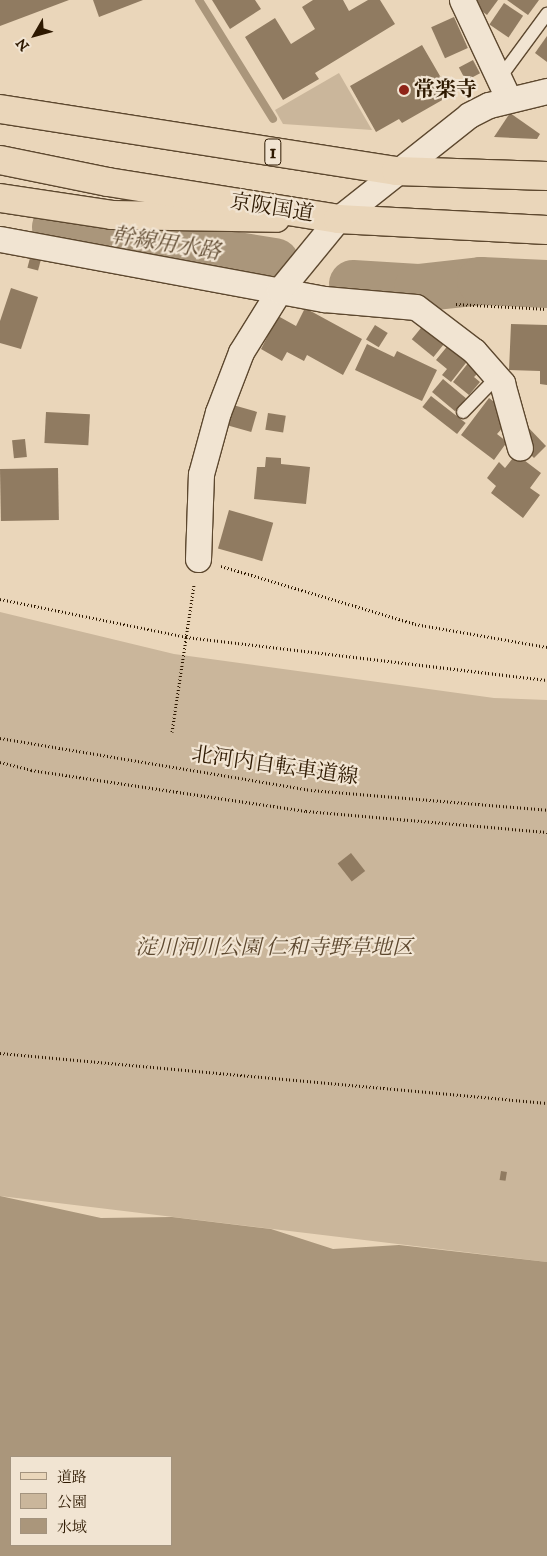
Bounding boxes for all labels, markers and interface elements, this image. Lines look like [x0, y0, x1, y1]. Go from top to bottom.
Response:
north arrow [10, 10, 60, 60]
text: N [13, 34, 34, 54]
place label: 常楽寺 [414, 77, 477, 103]
marker: 常楽寺 [398, 84, 410, 96]
road number: 1 [264, 134, 282, 170]
street label: 京阪国道 [229, 189, 315, 227]
water label: 幹線用水路 [110, 222, 222, 266]
street label: 北河内自転車道線 [190, 742, 360, 790]
park label: 淀川河川公園 仁和寺野草地区 [135, 935, 413, 961]
legend [10, 1456, 172, 1546]
text: 道路 [57, 1468, 87, 1487]
text: 公園 [57, 1493, 87, 1512]
text: 水域 [57, 1518, 87, 1537]

